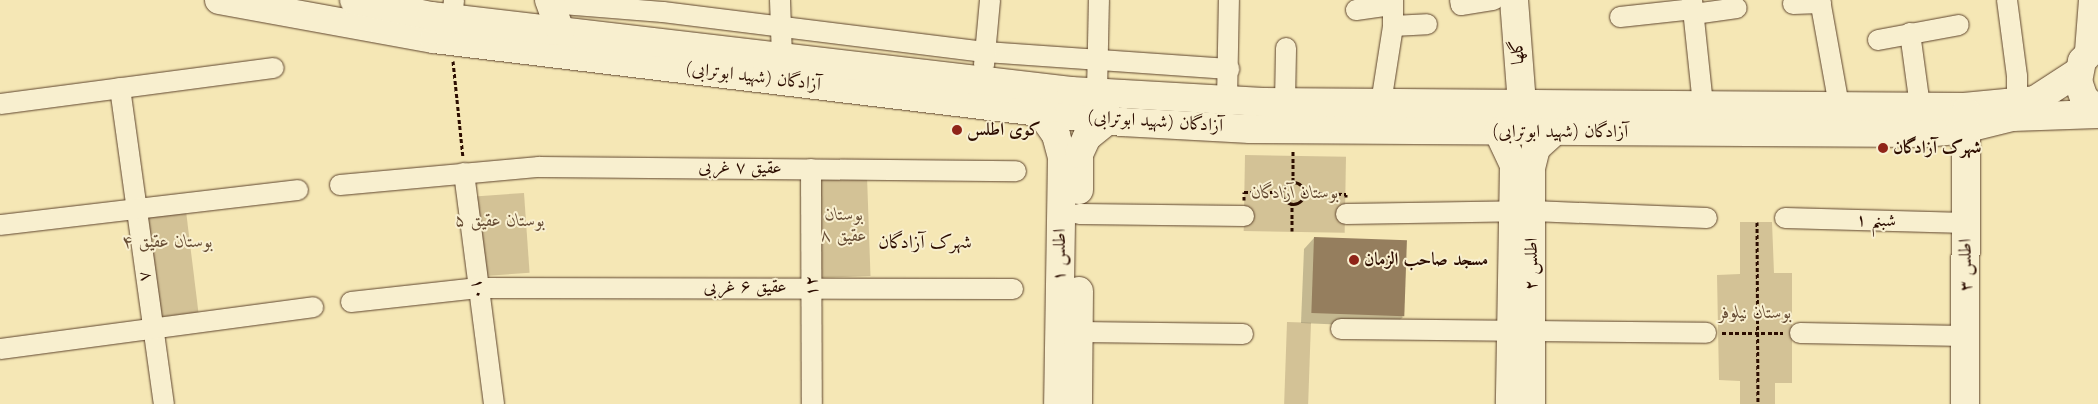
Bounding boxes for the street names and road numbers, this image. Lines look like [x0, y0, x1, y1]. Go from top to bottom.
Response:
street label: گلها [1506, 39, 1530, 65]
street label: آزادگان (شهید ابوترابی) [684, 58, 822, 96]
street label: آزادگان (شهید ابوترابی) [1086, 106, 1224, 138]
street label: آزادگان (شهید ابوترابی) [1492, 121, 1628, 143]
street label: عقیق ۷ غربی [698, 156, 782, 180]
street label: شبنم ۱ [1856, 210, 1896, 232]
street label: اطلس ۱ [1049, 228, 1071, 282]
street label: اطلس ۲ [1521, 237, 1543, 291]
street label: اطلس ۳ [1955, 239, 1977, 291]
street label: ۸ [135, 269, 157, 283]
street label: ۱۲ [801, 275, 823, 297]
street label: عقیق ۶ غربی [703, 276, 787, 298]
street label: ۱۰ [466, 277, 490, 301]

